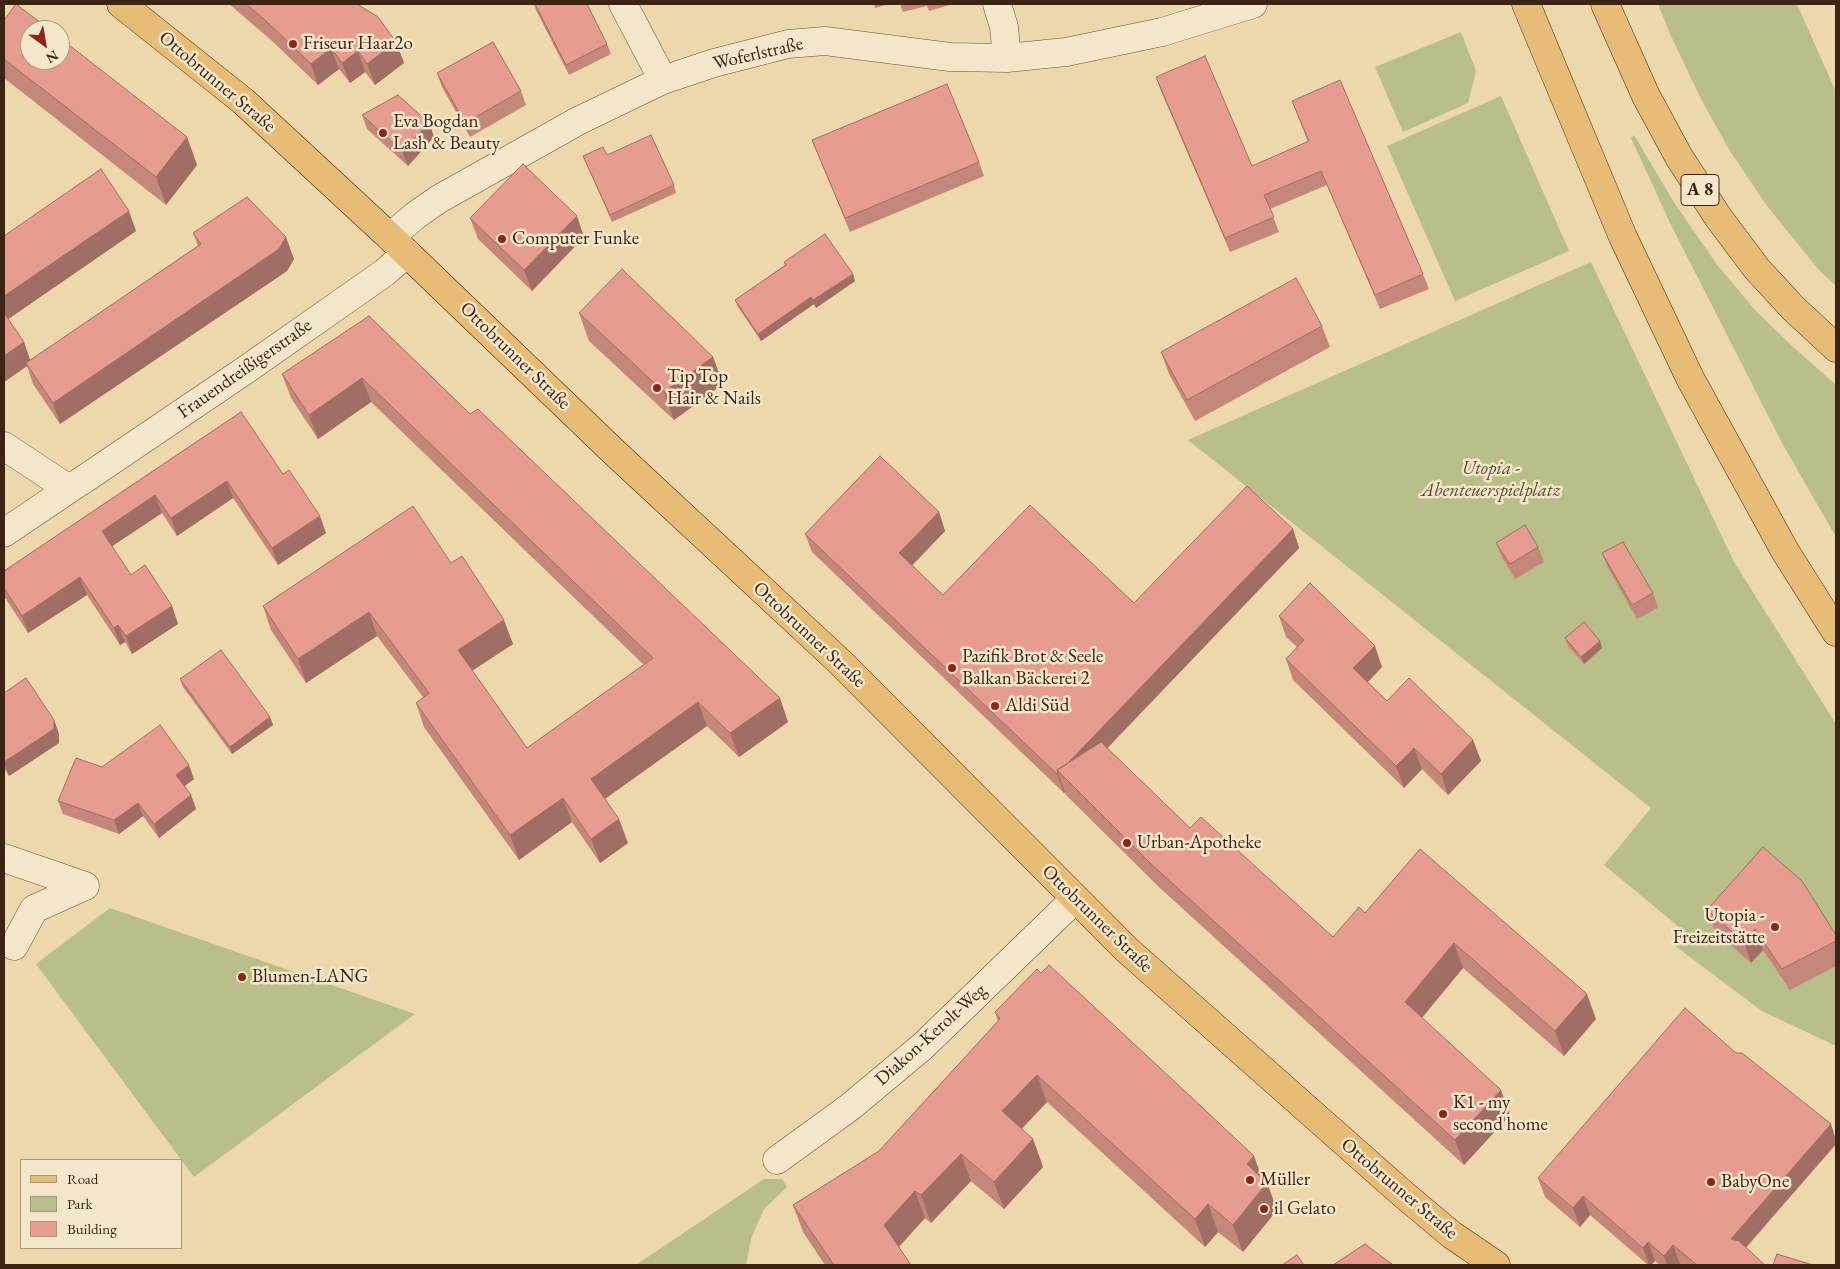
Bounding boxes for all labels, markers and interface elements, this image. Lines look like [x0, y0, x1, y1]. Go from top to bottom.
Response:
north arrow [20, 20, 70, 70]
street label: Ottobrunner Straße [154, 27, 280, 137]
place label: Friseur Haar2o [303, 33, 413, 55]
street label: Woferlstraße [711, 33, 805, 75]
marker: Friseur Haar2o [287, 38, 299, 50]
text: N [43, 46, 62, 68]
place label: Eva Bogdan Lash & Beauty [393, 111, 500, 155]
marker: Eva Bogdan Lash & Beauty [377, 127, 389, 139]
road number: A 8 [1681, 174, 1719, 206]
place label: Computer Funke [512, 228, 639, 250]
marker: Computer Funke [496, 233, 508, 245]
street label: Ottobrunner Straße [455, 297, 575, 415]
street label: Frauendreißigerstraße [174, 314, 316, 424]
place label: Tip Top Hair & Nails [667, 366, 761, 410]
marker: Tip Top Hair & Nails [651, 382, 663, 394]
park label: Utopia - Abenteuerspielplatz [1422, 458, 1560, 502]
street label: Ottobrunner Straße [748, 577, 870, 693]
place label: Pazifik Brot & Seele Balkan Bäckerei 2 [962, 646, 1103, 690]
marker: Pazifik Brot & Seele Balkan Bäckerei 2 [946, 662, 958, 674]
place label: Aldi Süd [1005, 695, 1069, 717]
marker: Aldi Süd [989, 700, 1001, 712]
place label: Urban-Apotheke [1137, 832, 1261, 854]
marker: Urban-Apotheke [1121, 837, 1133, 849]
street label: Ottobrunner Straße [1037, 860, 1157, 978]
place label: Utopia - Freizeitstätte [1673, 905, 1765, 949]
marker: Utopia - Freizeitstätte [1769, 921, 1781, 933]
place label: Blumen-LANG [252, 966, 368, 988]
marker: Blumen-LANG [236, 971, 248, 983]
street label: Diakon-Kerolt-Weg [871, 979, 991, 1091]
place label: K1 - my second home [1453, 1092, 1548, 1136]
marker: K1 - my second home [1437, 1108, 1449, 1120]
street label: Ottobrunner Straße [1336, 1134, 1462, 1244]
legend [20, 1159, 182, 1249]
text: Road [67, 1169, 98, 1188]
place label: Müller [1260, 1169, 1310, 1191]
place label: BabyOne [1721, 1171, 1789, 1193]
marker: Müller [1244, 1174, 1256, 1186]
marker: BabyOne [1705, 1176, 1717, 1188]
text: Park [67, 1194, 93, 1213]
place label: il Gelato [1274, 1198, 1336, 1220]
marker: il Gelato [1258, 1203, 1270, 1215]
text: Building [67, 1219, 117, 1238]

